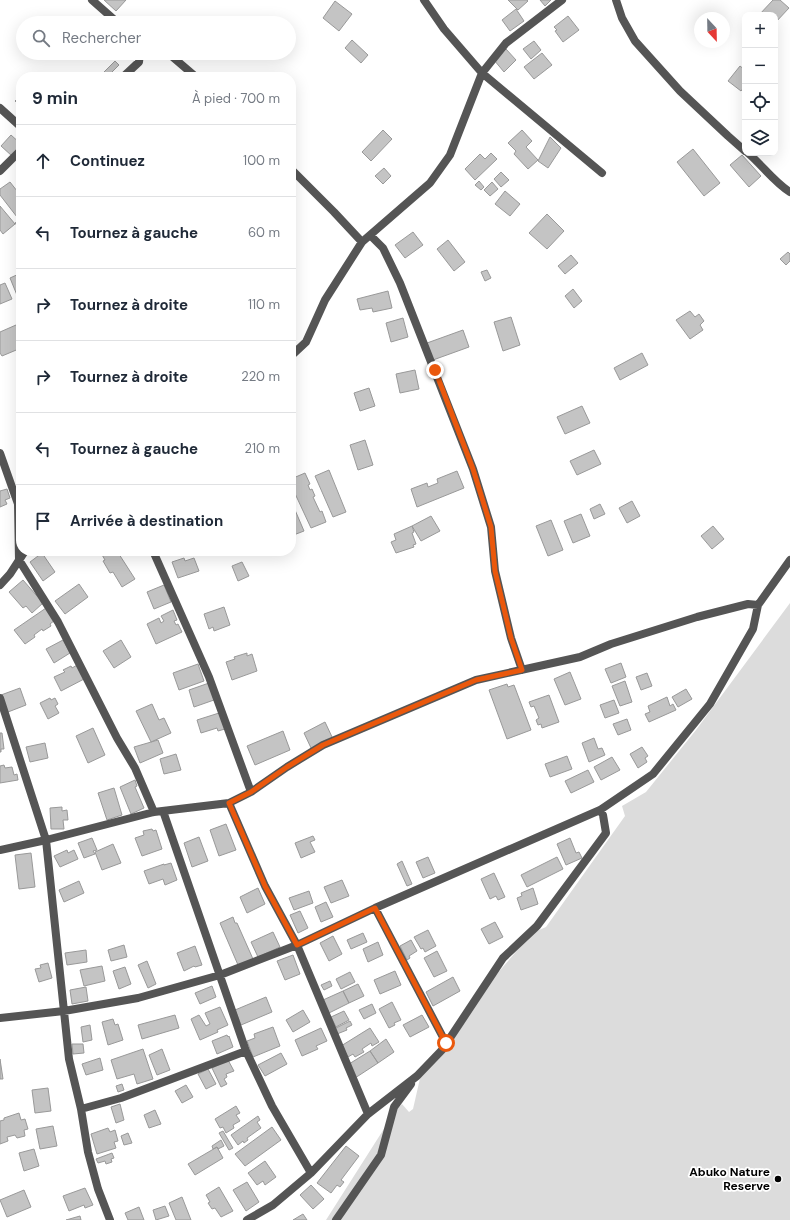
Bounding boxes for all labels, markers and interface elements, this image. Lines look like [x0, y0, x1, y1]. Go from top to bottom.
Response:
north arrow [694, 12, 730, 48]
map controls [742, 12, 778, 156]
button: + [742, 12, 778, 48]
search box [16, 16, 296, 60]
icon: search [30, 27, 52, 49]
text: Rechercher [62, 28, 141, 48]
button: − [742, 48, 778, 84]
button: locate [742, 84, 778, 120]
text: 9 min [32, 87, 78, 109]
text: À pied · 700 m [192, 90, 280, 107]
button: layers [742, 120, 778, 156]
icon: ahead [32, 150, 54, 172]
text: Continuez [70, 151, 145, 171]
text: 100 m [243, 152, 280, 169]
icon: left [32, 222, 54, 244]
text: Tournez à gauche [70, 223, 198, 243]
text: 60 m [248, 224, 280, 241]
icon: right [32, 294, 54, 316]
text: Tournez à droite [70, 295, 188, 315]
text: 110 m [248, 296, 280, 313]
route end [426, 361, 444, 379]
icon: right [32, 366, 54, 388]
text: Tournez à droite [70, 367, 188, 387]
text: 220 m [241, 368, 280, 385]
icon: left [32, 438, 54, 460]
text: Tournez à gauche [70, 439, 198, 459]
text: 210 m [245, 440, 280, 457]
icon: arrive [32, 510, 54, 532]
text: Arrivée à destination [70, 511, 223, 531]
route start [437, 1034, 455, 1052]
place label: Abuko Nature Reserve [689, 1164, 770, 1194]
marker: Abuko Nature Reserve [773, 1174, 783, 1184]

